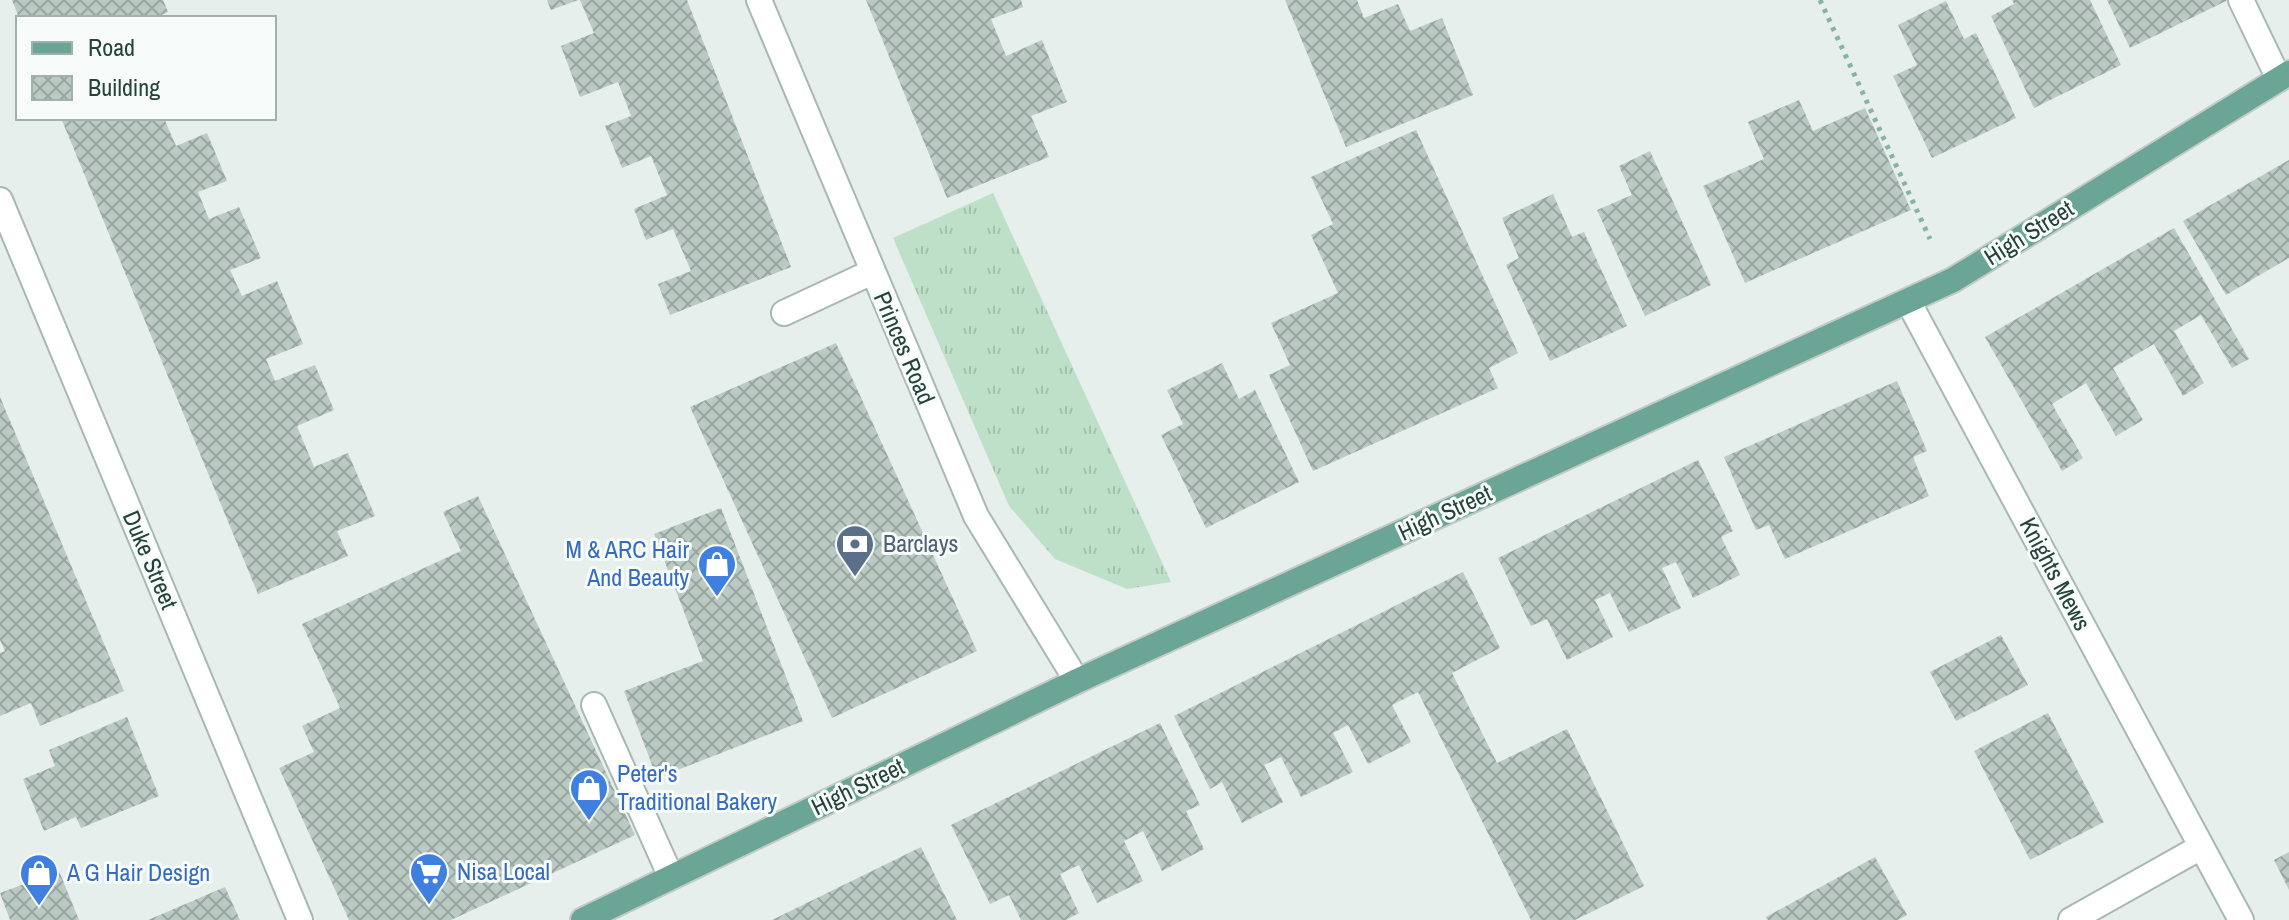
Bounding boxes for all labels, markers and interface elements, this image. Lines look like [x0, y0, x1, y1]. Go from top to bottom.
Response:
legend [16, 16, 276, 120]
text: Road [88, 31, 135, 63]
text: Building [88, 71, 160, 103]
street label: High Street [1978, 192, 2080, 272]
street label: Princes Road [867, 286, 943, 409]
street label: High Street [1393, 476, 1497, 548]
street label: Duke Street [116, 506, 186, 614]
street label: Knights Mews [2013, 511, 2099, 636]
bank icon: Barclays [834, 523, 876, 578]
place label: Barclays [883, 527, 958, 559]
place label: M & ARC Hair And Beauty [565, 533, 689, 593]
shop icon: M & ARC Hair And Beauty [696, 543, 738, 598]
street label: High Street [806, 750, 910, 822]
place label: Peter's Traditional Bakery [617, 757, 777, 817]
shop icon: Peter's Traditional Bakery [568, 767, 610, 822]
supermarket icon: Nisa Local [408, 851, 450, 906]
shop icon: A G Hair Design [18, 852, 60, 907]
place label: Nisa Local [457, 855, 550, 887]
place label: A G Hair Design [66, 856, 210, 888]

